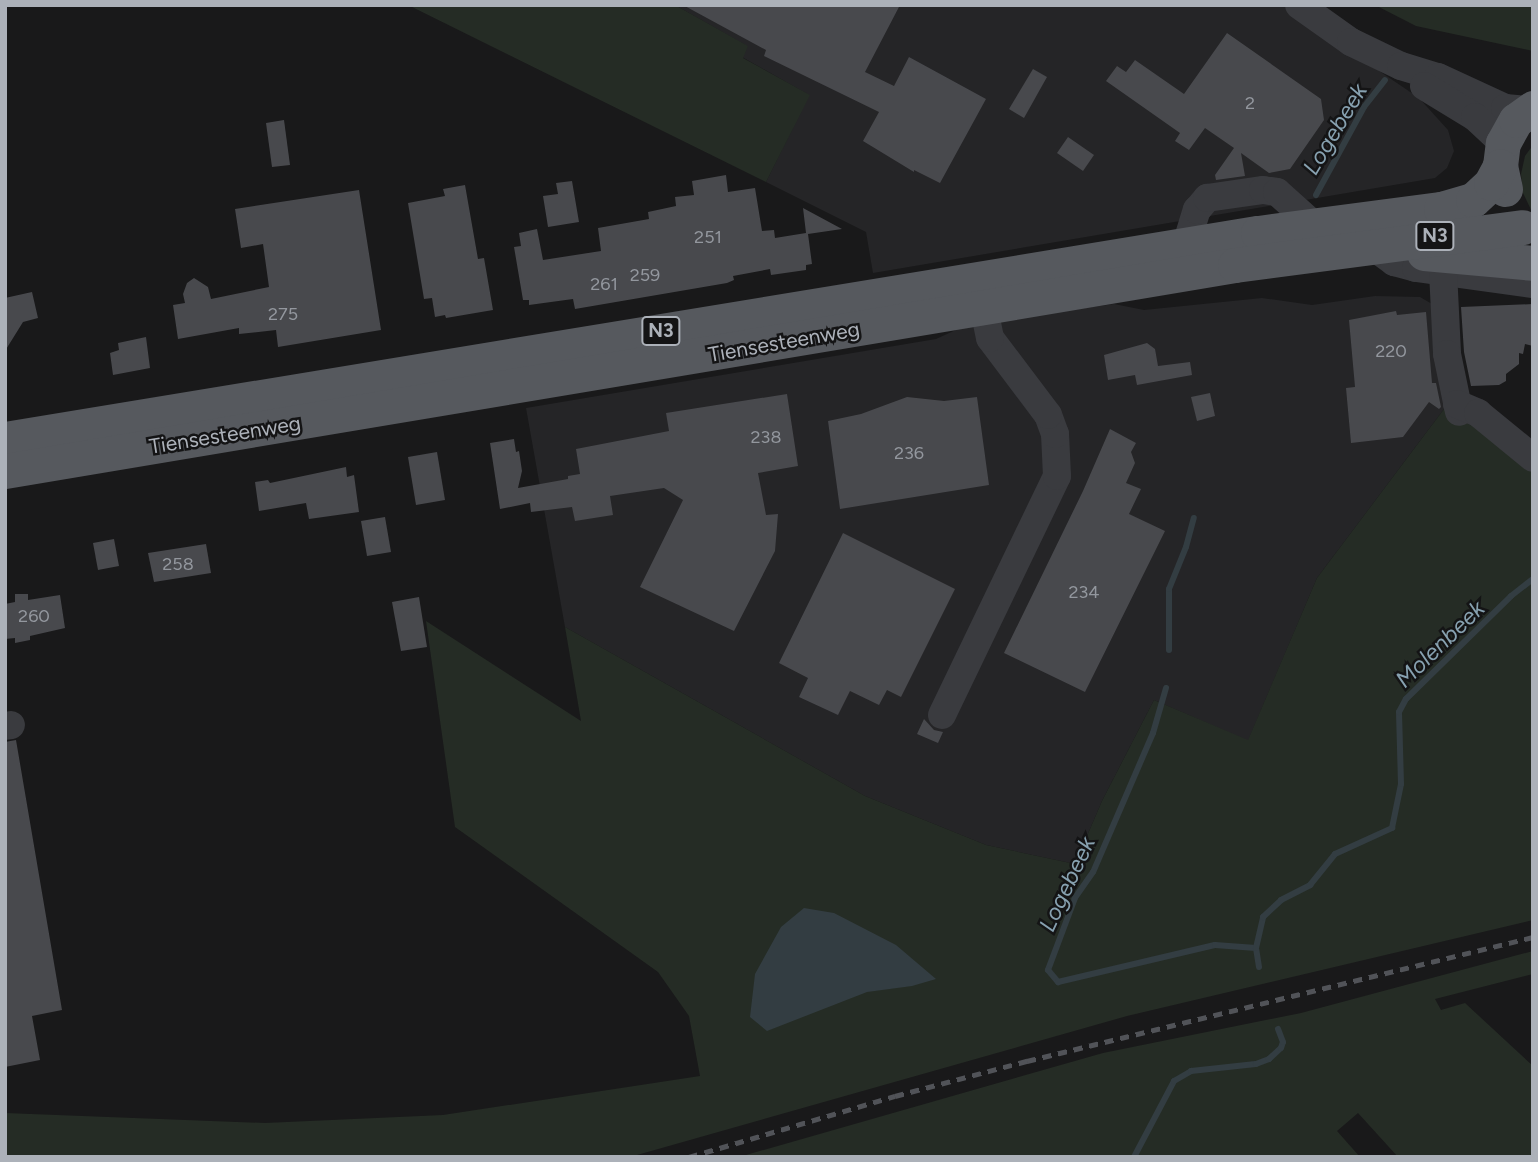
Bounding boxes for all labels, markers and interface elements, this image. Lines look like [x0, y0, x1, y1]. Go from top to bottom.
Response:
water label: Logebeek [1297, 79, 1373, 179]
house number: 2 [1245, 92, 1255, 114]
road number: N3 [1414, 220, 1456, 252]
house number: 251 [694, 226, 722, 248]
house number: 259 [630, 264, 660, 286]
house number: 261 [590, 273, 618, 295]
house number: 275 [268, 303, 298, 325]
road number: N3 [640, 316, 682, 346]
street label: Tiensesteenweg [706, 316, 862, 368]
house number: 220 [1375, 340, 1407, 362]
street label: Tiensesteenweg [147, 411, 303, 459]
house number: 238 [751, 426, 781, 448]
house number: 236 [894, 442, 924, 464]
house number: 258 [162, 553, 194, 575]
house number: 234 [1068, 581, 1100, 603]
water label: Molenbeek [1390, 595, 1490, 693]
house number: 260 [18, 605, 50, 627]
water label: Logebeek [1033, 832, 1101, 936]

